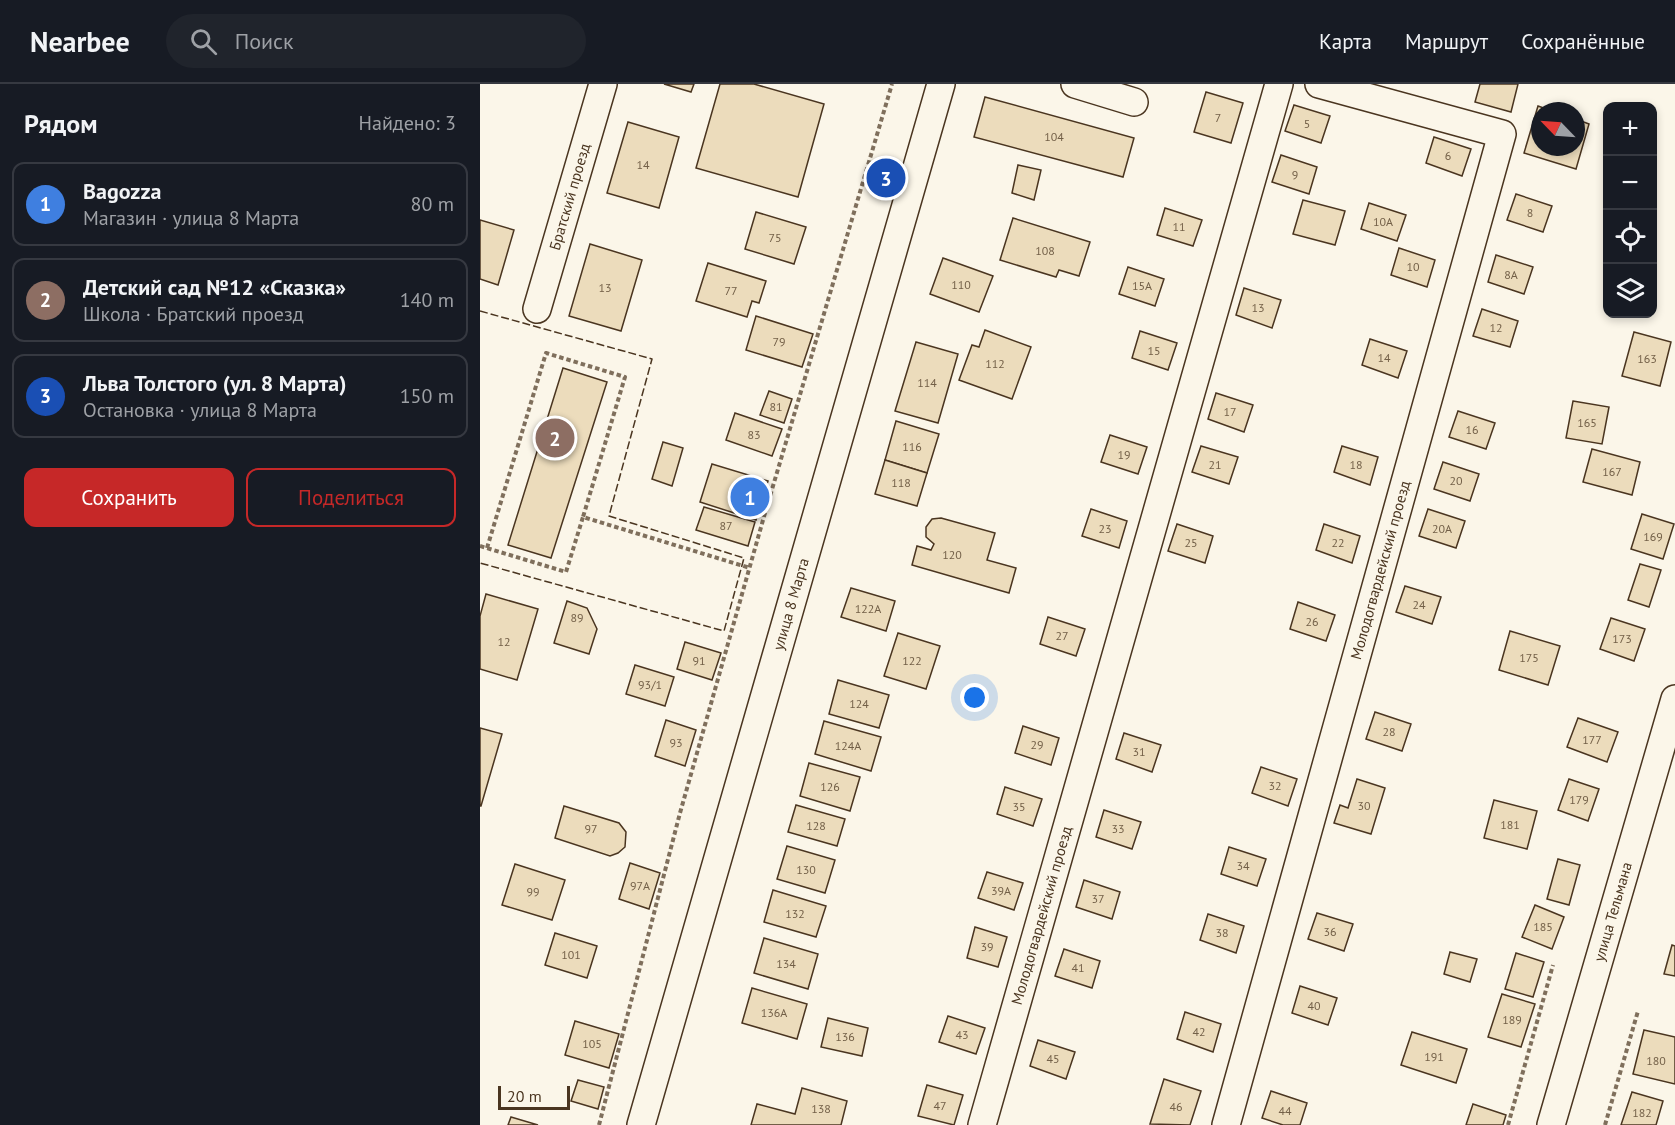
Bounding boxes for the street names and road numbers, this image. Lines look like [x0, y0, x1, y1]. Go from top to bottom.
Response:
street label: Братский проезд [545, 141, 594, 252]
street label: Молодогвардейский проезд [1346, 478, 1414, 662]
street label: улица 8 Марта [768, 556, 813, 652]
street label: Молодогвардейский проезд [1007, 824, 1076, 1007]
street label: улица Тельмана [1589, 860, 1636, 964]

